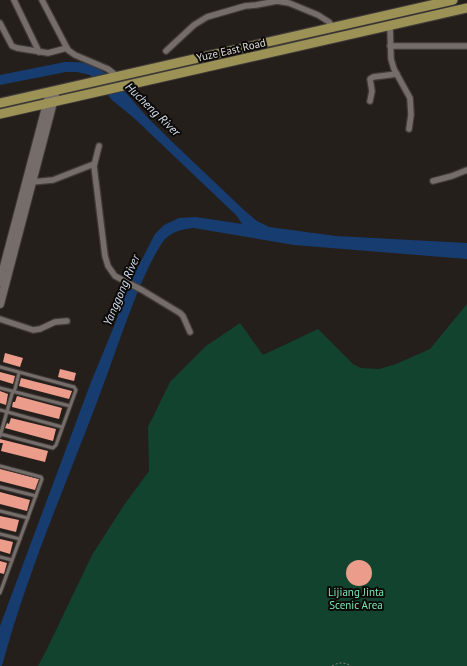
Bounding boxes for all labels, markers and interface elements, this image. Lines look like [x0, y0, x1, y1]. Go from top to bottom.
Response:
street label: Yuze East Road [195, 35, 267, 65]
water label: Hucheng River [122, 79, 184, 140]
water label: Yanggong River [99, 251, 143, 328]
park label: Lijiang Jinta Scenic Area [328, 585, 384, 612]

